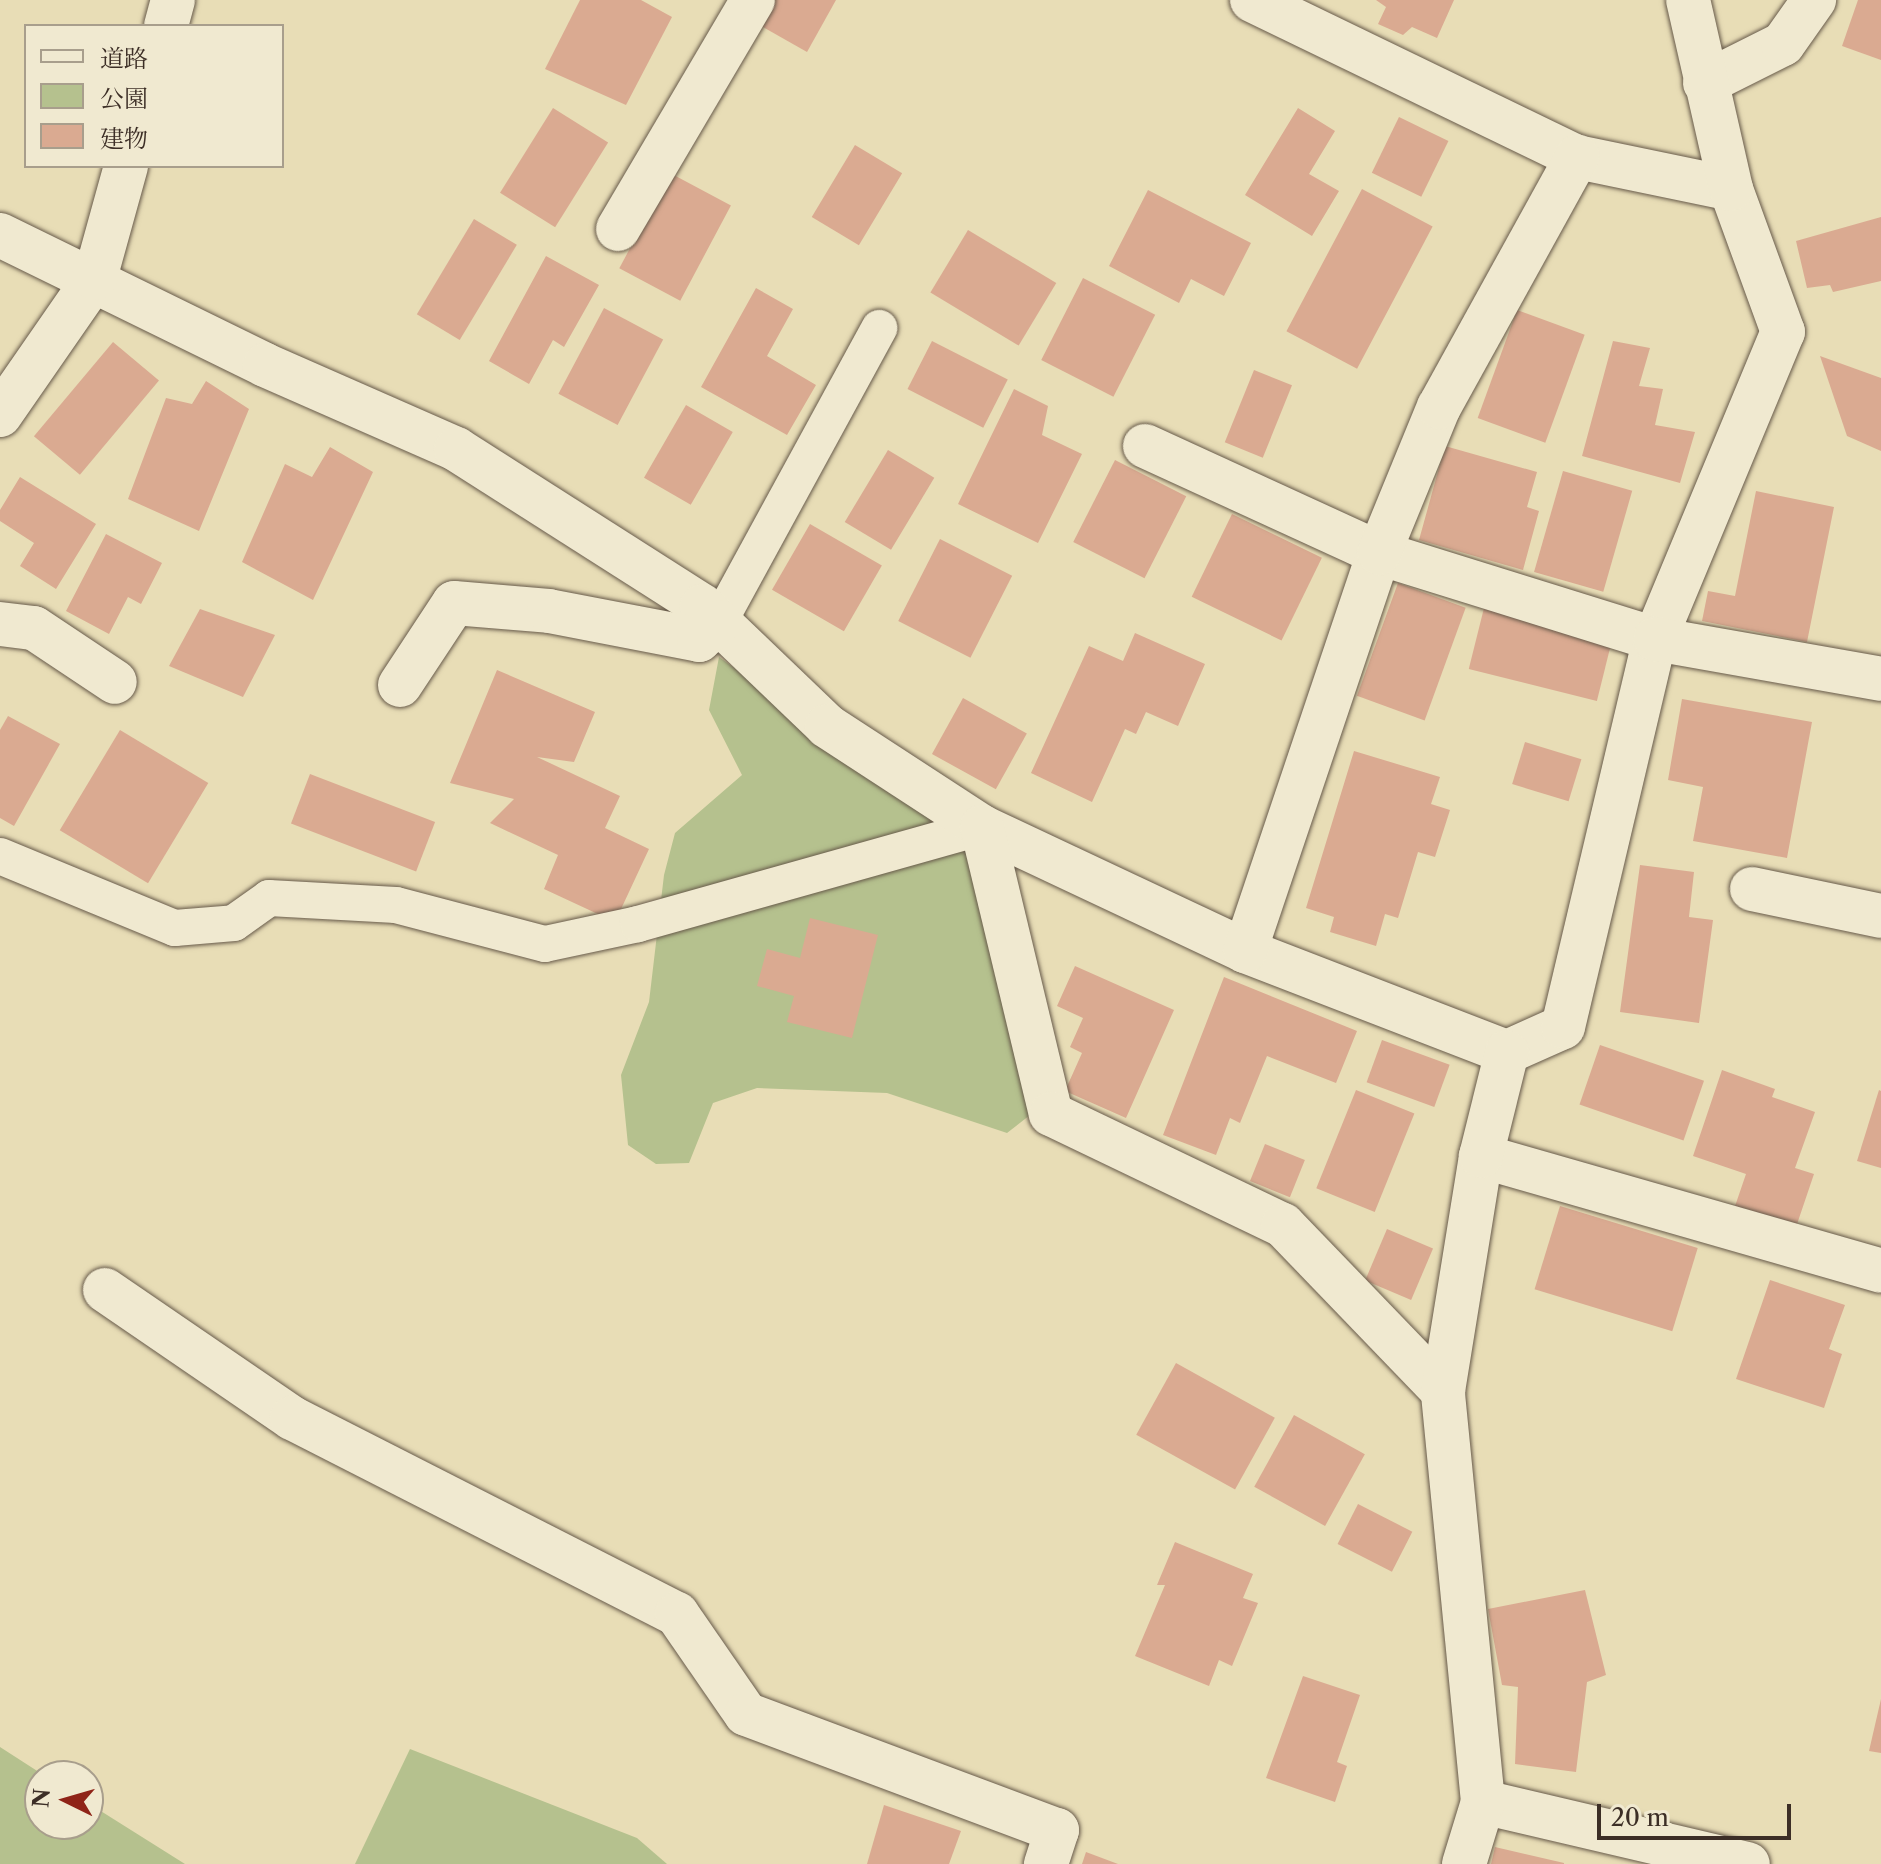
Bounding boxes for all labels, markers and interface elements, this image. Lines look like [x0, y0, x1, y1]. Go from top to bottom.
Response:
legend [24, 24, 284, 168]
text: 道路 [100, 44, 148, 73]
text: 公園 [100, 84, 148, 113]
text: 建物 [100, 124, 148, 153]
north arrow [24, 1760, 104, 1840]
text: N [27, 1787, 56, 1809]
scale bar [1601, 1788, 1795, 1838]
text: 20 m [1611, 1803, 1669, 1832]

